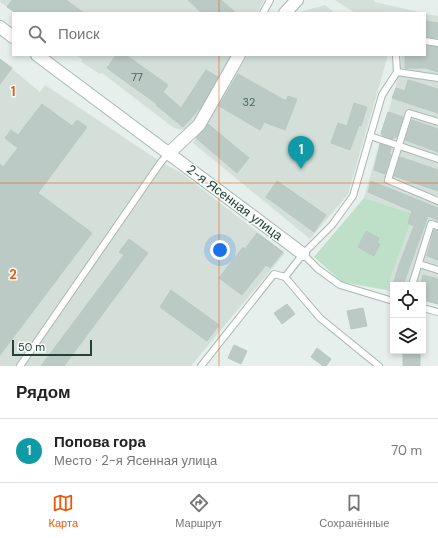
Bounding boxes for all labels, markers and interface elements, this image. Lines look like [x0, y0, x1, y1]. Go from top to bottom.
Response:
search box [12, 12, 426, 56]
icon: search [26, 23, 48, 45]
text: Поиск [58, 24, 100, 44]
house number: 77 [131, 70, 143, 84]
text: 1 [11, 83, 15, 100]
house number: 32 [243, 95, 255, 109]
pin: 1 [288, 136, 314, 169]
street label: 2-я Ясенная улица [183, 161, 287, 245]
your location [210, 240, 230, 260]
text: 2 [9, 266, 17, 283]
map controls [390, 282, 426, 354]
button: locate [390, 282, 426, 318]
button: layers [390, 318, 426, 354]
scale bar [12, 338, 92, 357]
text: 50 m [18, 340, 45, 354]
text: Рядом [16, 381, 71, 403]
text: Попова гора [54, 432, 146, 452]
text: 1 [27, 442, 31, 459]
text: 70 m [391, 442, 422, 459]
text: Место · 2-я Ясенная улица [54, 452, 217, 469]
tab: Карта [49, 492, 78, 530]
tab: Маршрут [175, 492, 222, 530]
tab: Сохранённые [319, 492, 389, 530]

